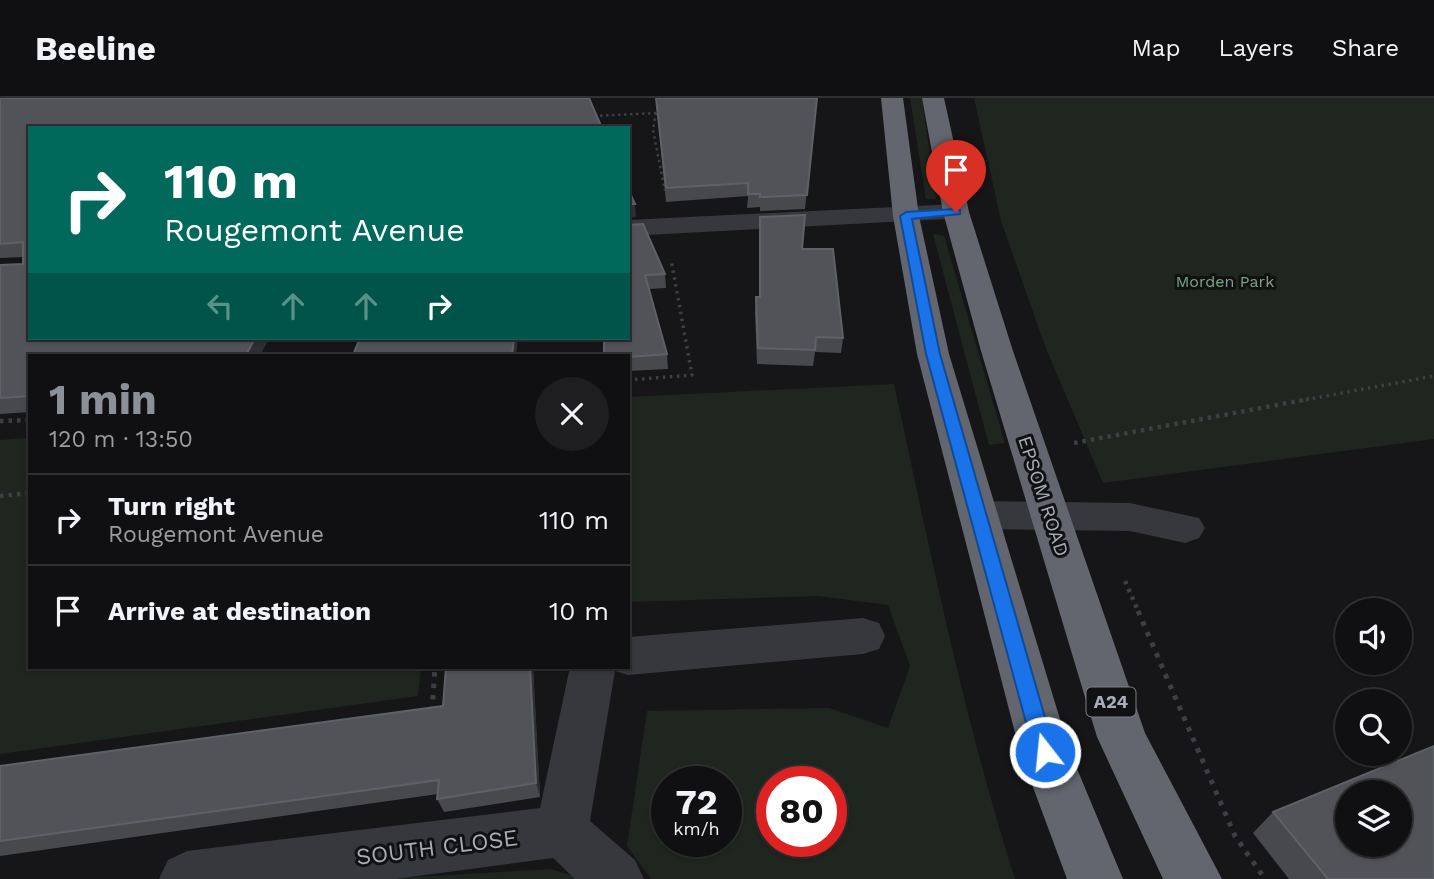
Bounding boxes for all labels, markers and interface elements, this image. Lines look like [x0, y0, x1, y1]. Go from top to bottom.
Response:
text: Beeline [35, 29, 156, 68]
text: Map [1132, 34, 1180, 62]
text: Layers [1218, 34, 1294, 62]
text: Share [1332, 34, 1399, 62]
pin [926, 140, 986, 212]
icon: arrive [937, 151, 975, 189]
text: 110 m [164, 152, 298, 210]
icon: right [49, 154, 140, 245]
text: Rougemont Avenue [164, 211, 465, 249]
park label: Morden Park [1176, 272, 1274, 291]
icon: left [201, 287, 239, 325]
icon: ahead [274, 287, 312, 325]
icon: ahead [347, 287, 385, 325]
icon: right [420, 287, 458, 325]
text: 1 min [49, 375, 157, 424]
button: close [535, 377, 609, 451]
text: 120 m · 13:50 [49, 426, 193, 453]
street label: EPSOM ROAD [1013, 433, 1074, 559]
text: Turn right [108, 491, 235, 521]
icon: right [49, 501, 87, 539]
text: 110 m [539, 505, 609, 535]
text: Rougemont Avenue [108, 521, 324, 548]
icon: arrive [49, 592, 87, 630]
text: Arrive at destination [108, 596, 371, 626]
text: 10 m [549, 596, 609, 626]
map controls [1335, 598, 1412, 857]
button: sound [1335, 598, 1412, 675]
road number: A24 [1086, 688, 1136, 716]
button: search [1335, 689, 1412, 766]
position arrow [1008, 715, 1082, 789]
speed limit sign: 80 [756, 766, 847, 857]
button: layers [1335, 780, 1412, 857]
text: 72 [675, 781, 718, 823]
text: km/h [673, 818, 720, 839]
street label: SOUTH CLOSE [355, 824, 519, 871]

